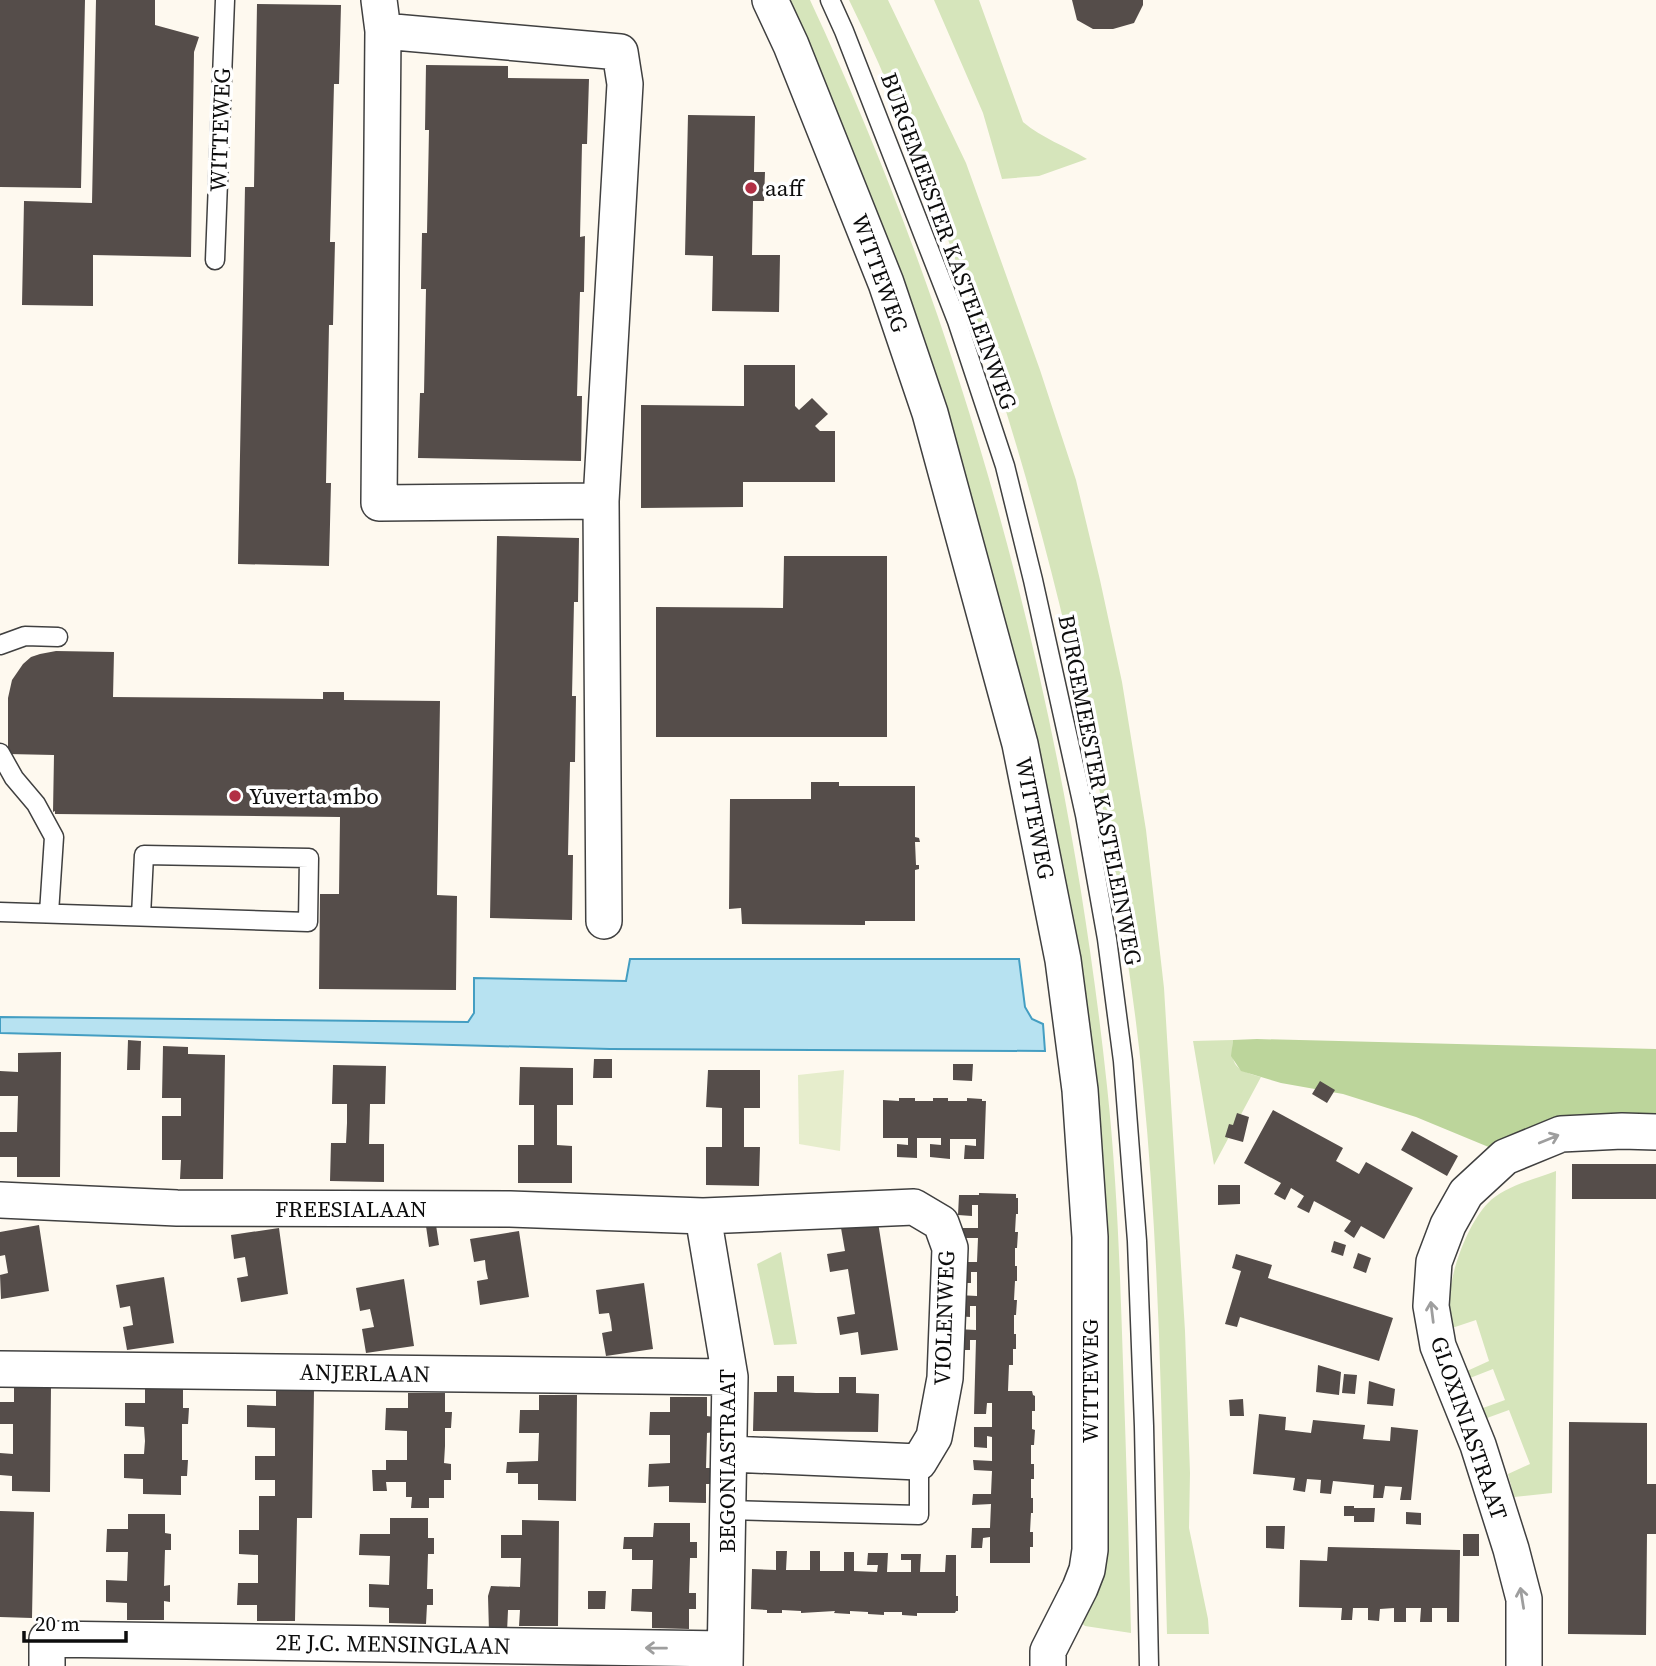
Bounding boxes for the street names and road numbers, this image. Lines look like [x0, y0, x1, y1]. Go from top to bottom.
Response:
street label: WITTEWEG [202, 67, 238, 192]
street label: BURGEMEESTER KASTELEINWEG [873, 68, 1025, 414]
street label: WITTEWEG [844, 209, 916, 337]
street label: BURGEMEESTER KASTELEINWEG [1050, 612, 1150, 968]
street label: WITTEWEG [1007, 754, 1063, 882]
street label: FREESIALAAN [275, 1193, 427, 1225]
street label: VIOLENWEG [926, 1250, 962, 1386]
street label: WITTEWEG [1074, 1319, 1106, 1443]
street label: GLOXINIASTRAAT [1423, 1332, 1515, 1524]
street label: ANJERLAAN [299, 1356, 431, 1390]
street label: BEGONIASTRAAT [711, 1369, 743, 1553]
street label: 2E J.C. MENSINGLAAN [275, 1626, 511, 1662]

